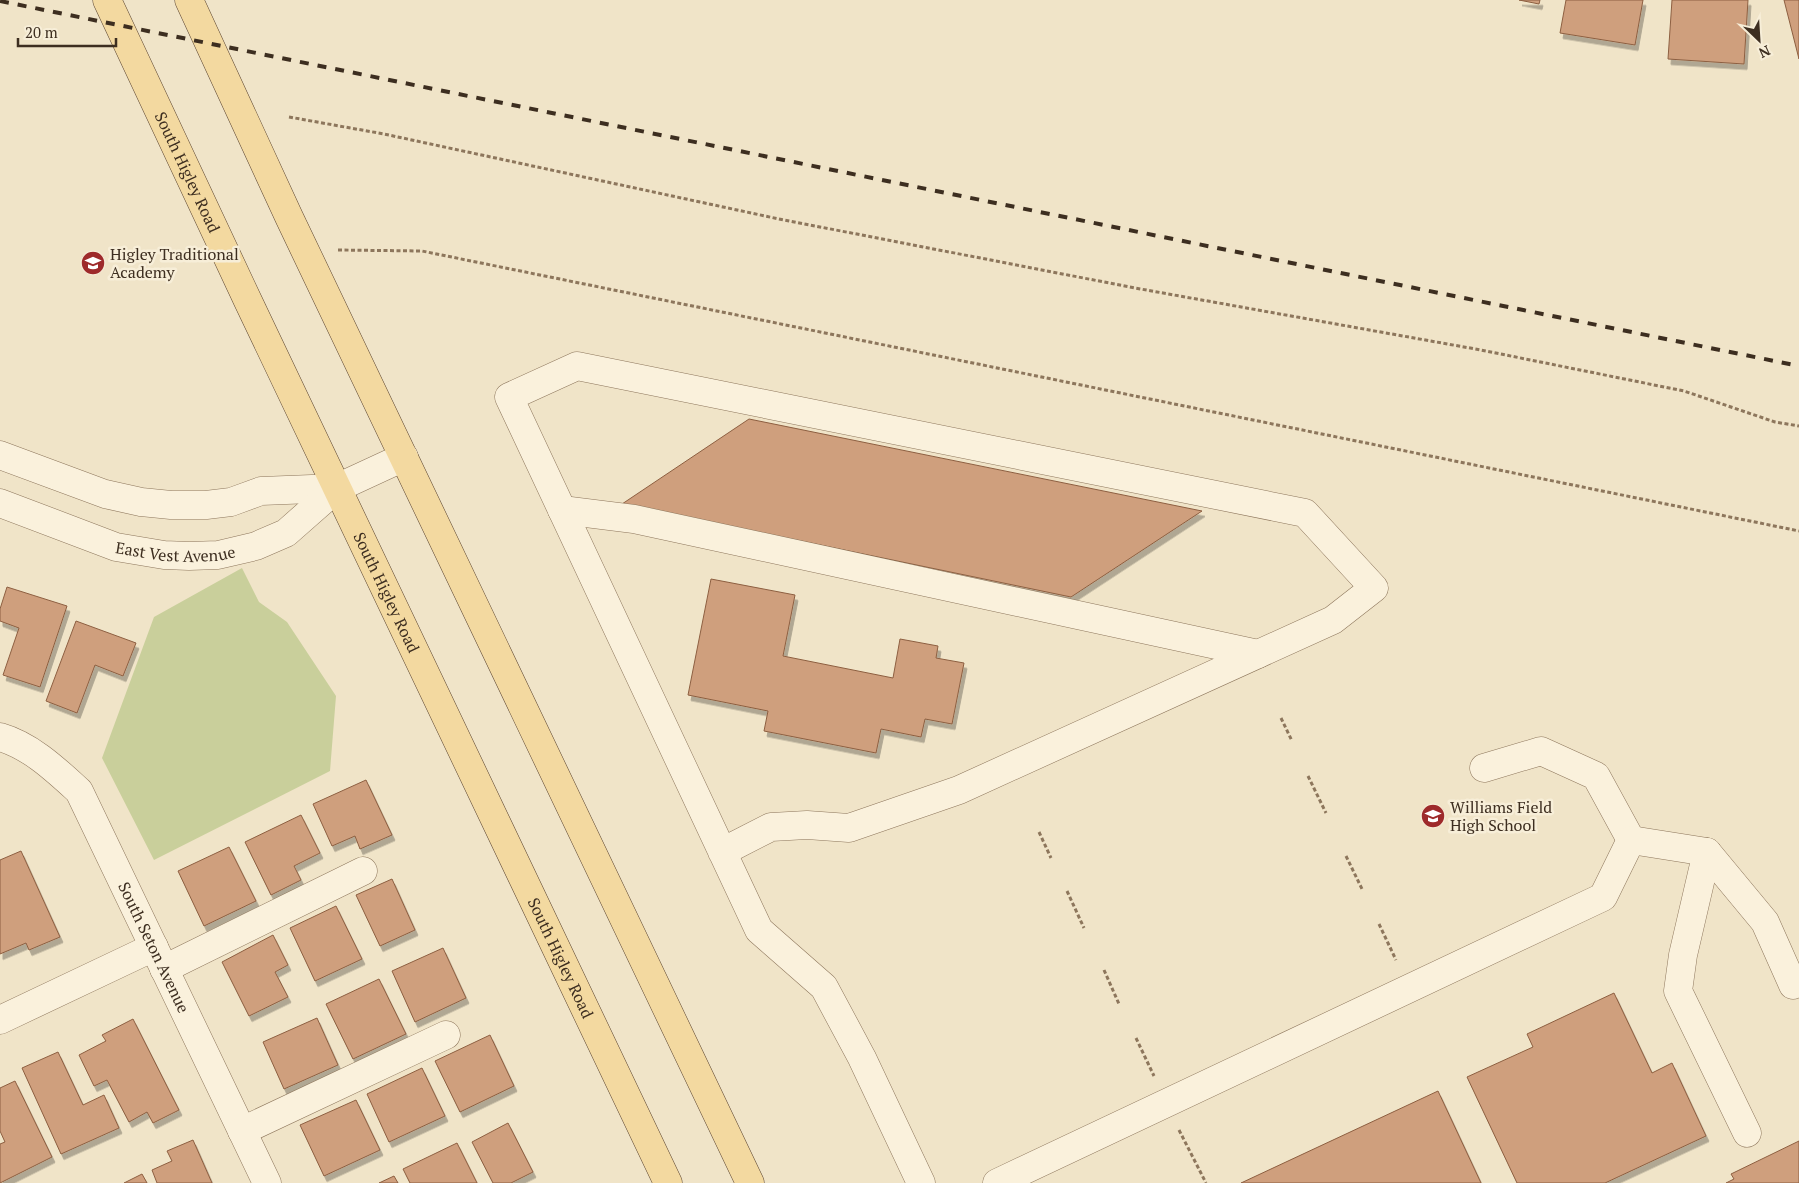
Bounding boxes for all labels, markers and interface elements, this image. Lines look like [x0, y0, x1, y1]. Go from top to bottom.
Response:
scale bar [18, 15, 115, 47]
north arrow [1734, 15, 1784, 65]
text: 20 m [25, 22, 58, 42]
text: N [1756, 41, 1774, 63]
street label: South Higley Road [150, 108, 225, 236]
place label: Higley Traditional Academy [110, 243, 239, 283]
school or university icon: Higley Traditional Academy [80, 250, 106, 276]
street label: South Higley Road [349, 528, 425, 656]
street label: East Vest Avenue [114, 536, 237, 567]
place label: Williams Field High School [1450, 796, 1552, 836]
school or university icon: Williams Field High School [1420, 803, 1446, 829]
street label: South Seton Avenue [113, 878, 195, 1017]
street label: South Higley Road [523, 894, 599, 1022]

